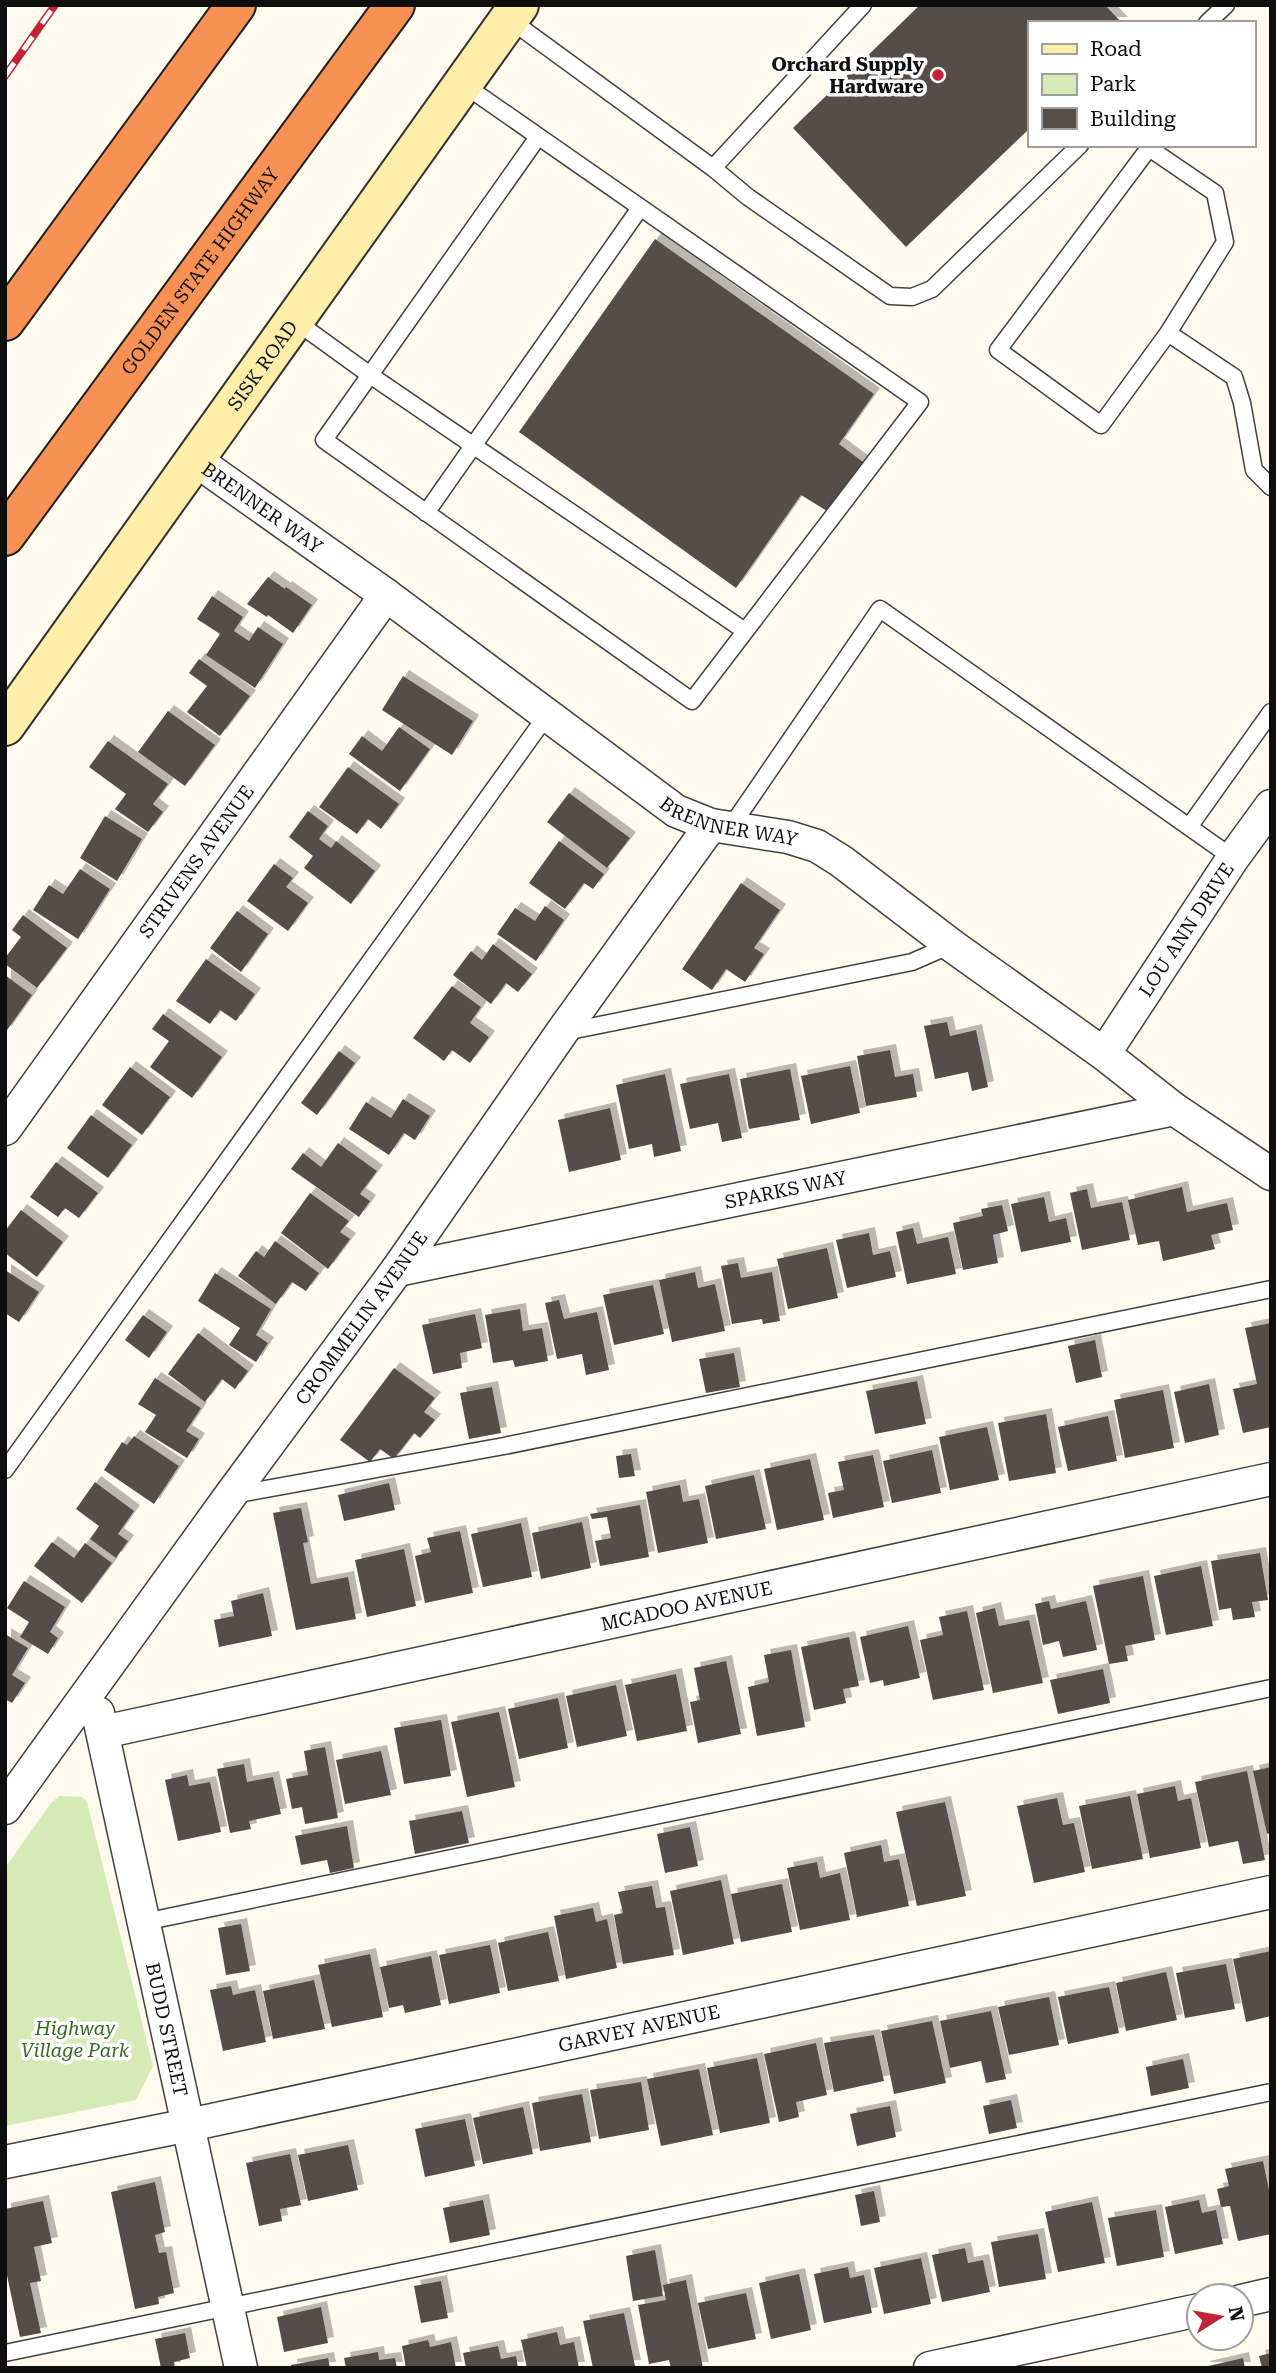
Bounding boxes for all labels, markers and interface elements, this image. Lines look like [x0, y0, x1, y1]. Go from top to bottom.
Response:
legend [1028, 21, 1255, 147]
text: Road [1090, 37, 1142, 61]
place label: Orchard Supply Hardware [771, 53, 925, 98]
marker: Orchard Supply Hardware [930, 67, 946, 83]
text: Park [1090, 72, 1136, 96]
text: Building [1090, 107, 1176, 131]
street label: GOLDEN STATE HIGHWAY [116, 163, 284, 379]
street label: SISK ROAD [223, 316, 302, 415]
street label: BRENNER WAY [197, 457, 327, 559]
street label: STRIVENS AVENUE [134, 781, 259, 942]
street label: BRENNER WAY [655, 792, 801, 851]
street label: LOU ANN DRIVE [1134, 858, 1239, 1001]
street label: SPARKS WAY [723, 1166, 849, 1214]
street label: CROMMELIN AVENUE [290, 1227, 433, 1409]
street label: MCADOO AVENUE [599, 1576, 775, 1636]
street label: BUDD STREET [141, 1961, 192, 2099]
street label: GARVEY AVENUE [556, 2000, 722, 2057]
park label: Highway Village Park [21, 2017, 130, 2062]
north arrow [1185, 2282, 1255, 2352]
text: N [1224, 2304, 1249, 2324]

